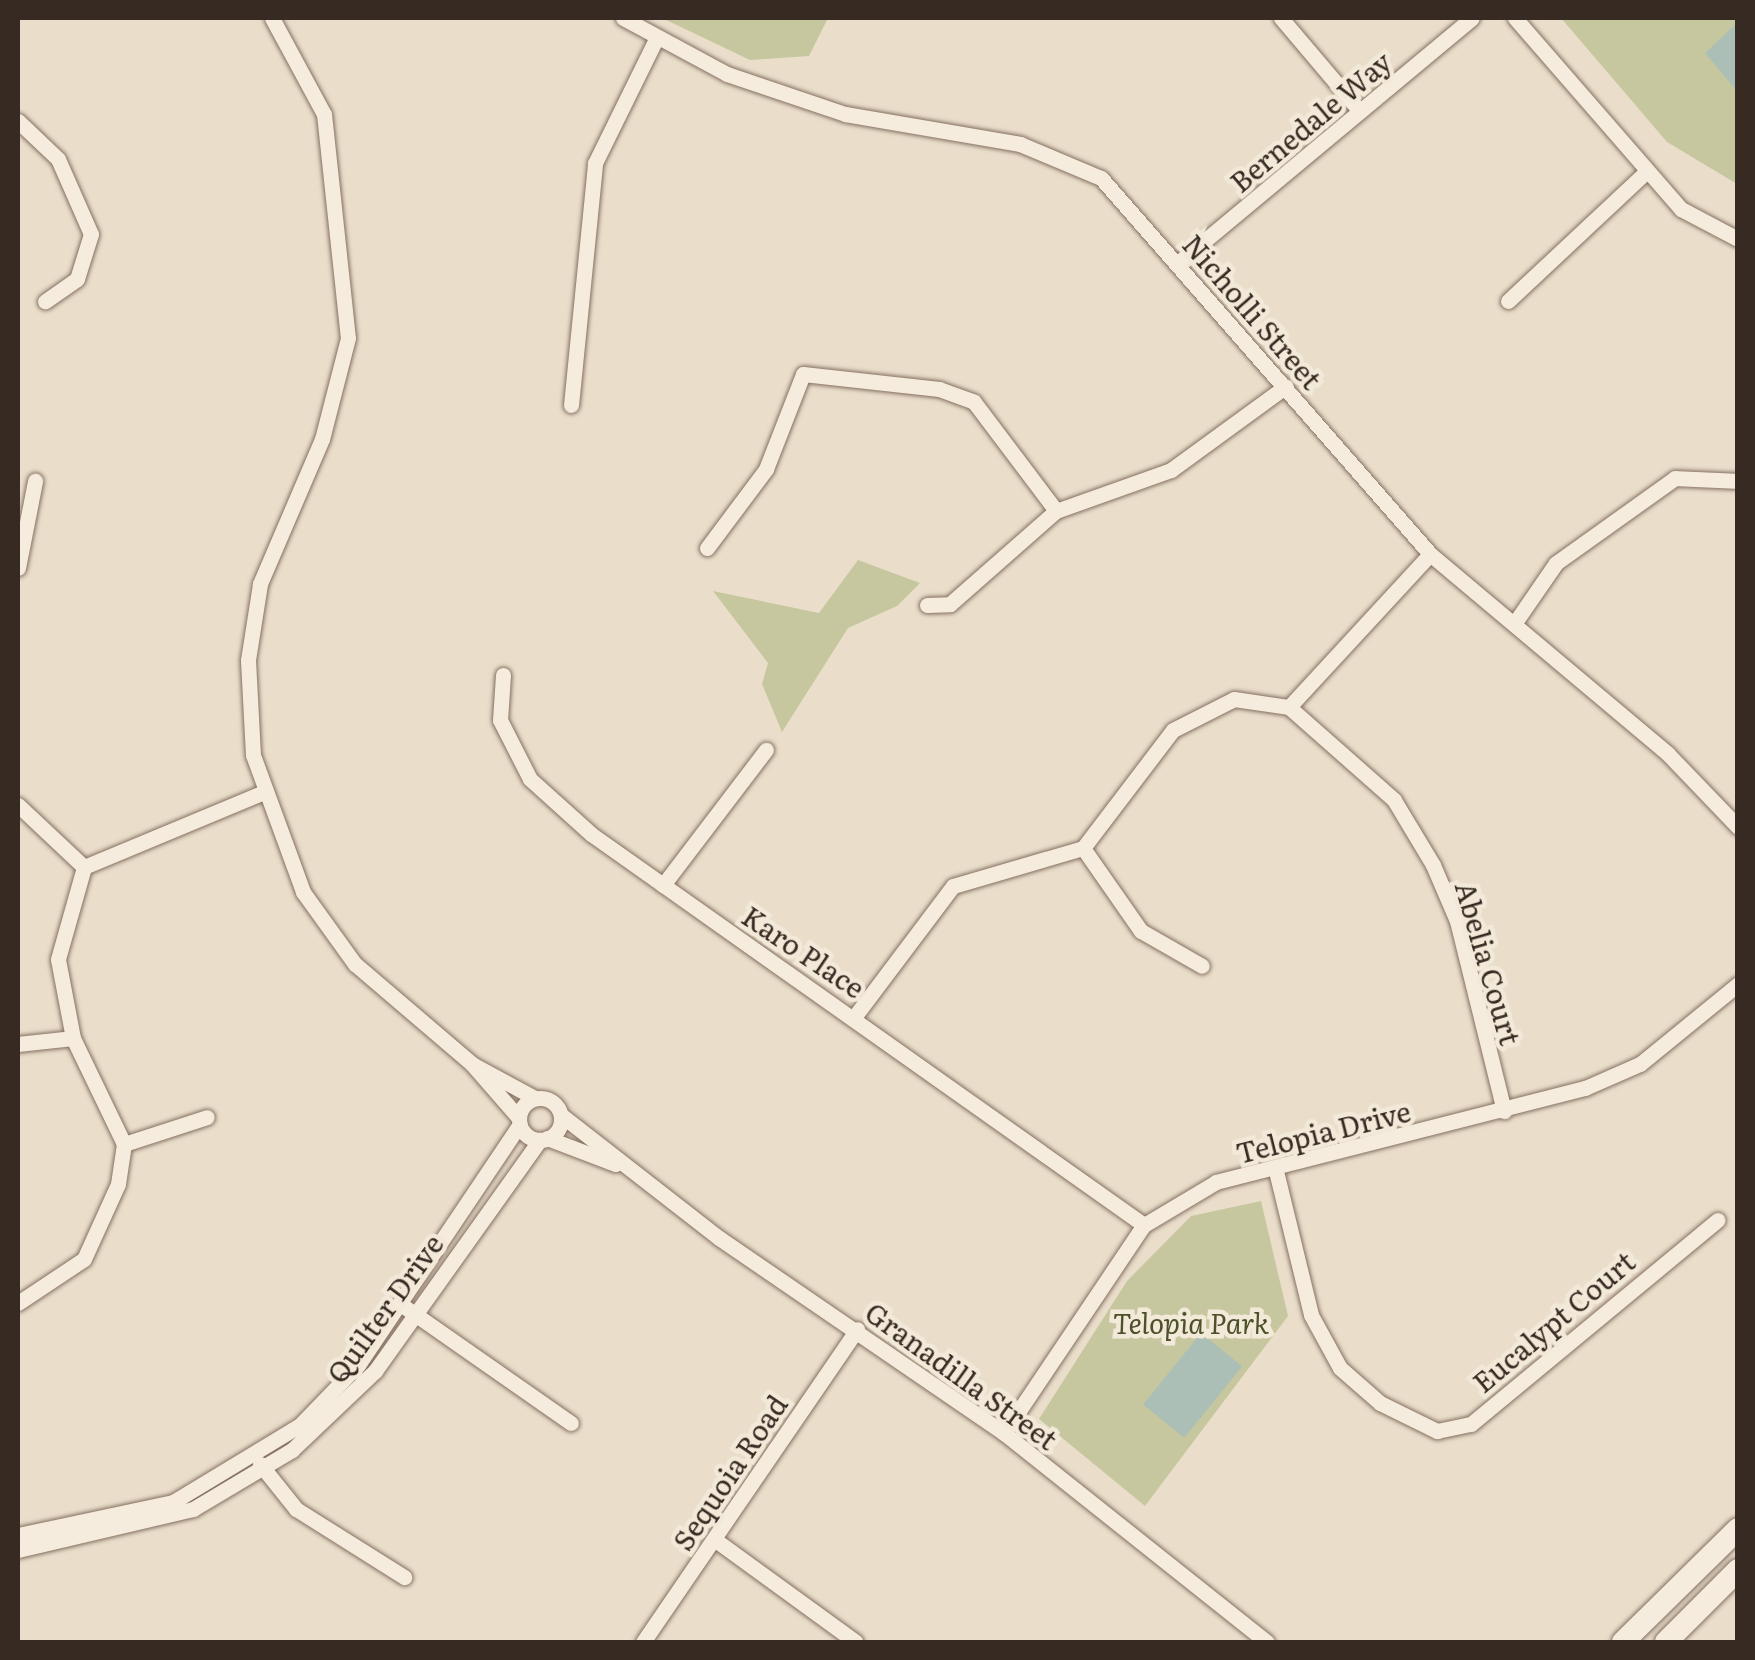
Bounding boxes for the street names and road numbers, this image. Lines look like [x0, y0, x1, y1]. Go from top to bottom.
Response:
street label: Bernedale Way [1223, 44, 1397, 198]
street label: Nicholli Street [1177, 227, 1329, 395]
street label: Abelia Court [1450, 877, 1528, 1049]
street label: Karo Place [737, 898, 871, 1004]
street label: Telopia Drive [1232, 1093, 1414, 1169]
street label: Quilter Drive [319, 1227, 449, 1389]
street label: Eucalypt Court [1465, 1244, 1641, 1398]
street label: Granadilla Street [860, 1294, 1064, 1456]
street label: Sequoia Road [665, 1388, 793, 1556]

